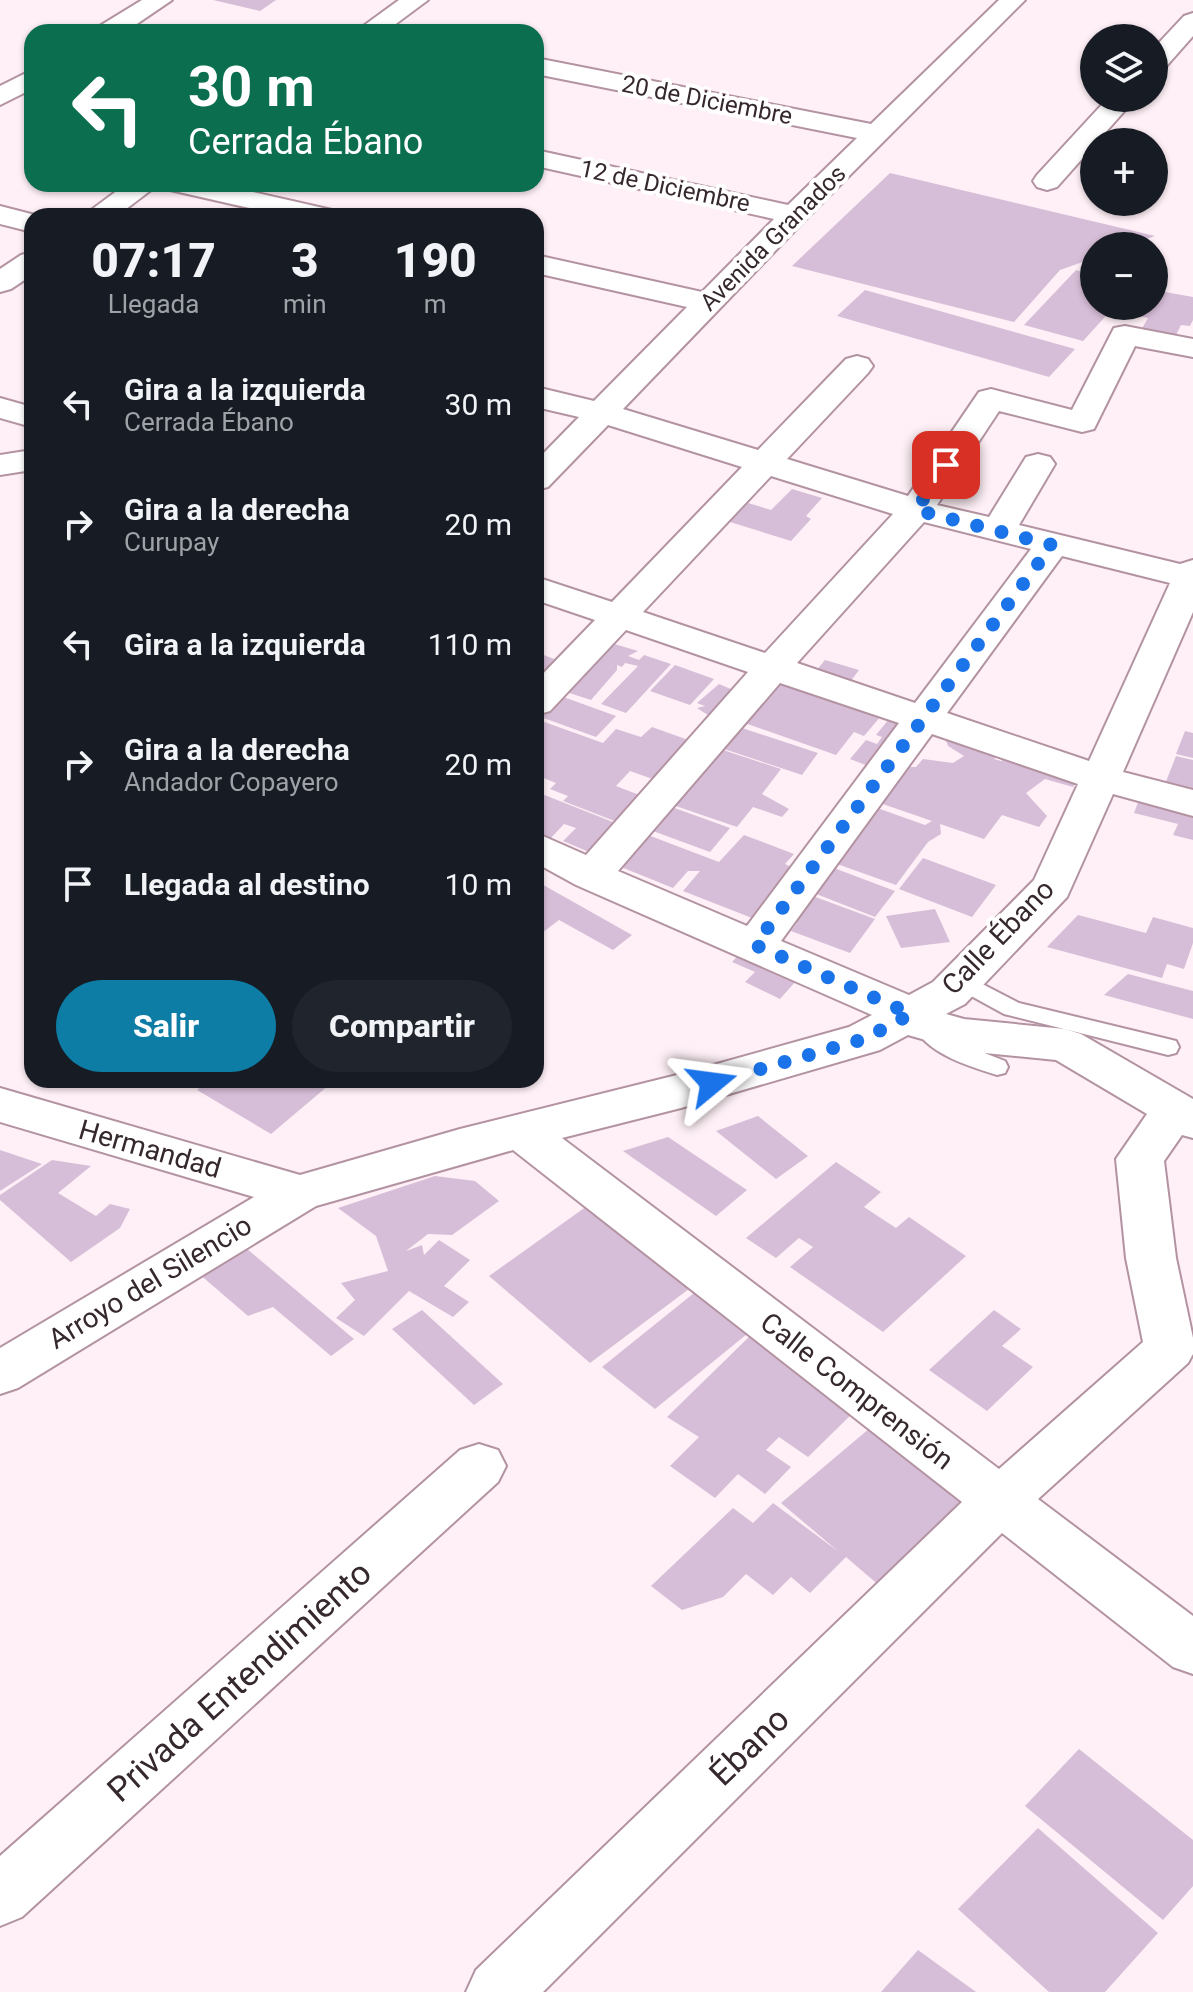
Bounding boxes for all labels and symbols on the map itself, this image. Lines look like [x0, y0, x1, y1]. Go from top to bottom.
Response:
street label: 20 de Diciembre [619, 70, 795, 130]
street label: 12 de Diciembre [577, 154, 753, 218]
street label: Avenida Granados [695, 160, 851, 316]
pin [912, 431, 980, 499]
street label: Calle Ébano [935, 873, 1061, 1001]
position arrow [670, 1041, 754, 1125]
street label: Hermandad [75, 1113, 225, 1185]
street label: Arroyo del Silencio [42, 1208, 258, 1356]
street label: Calle Comprensión [754, 1305, 960, 1477]
street label: Privada Entendimiento [99, 1552, 379, 1810]
street label: Ébano [701, 1699, 797, 1793]

